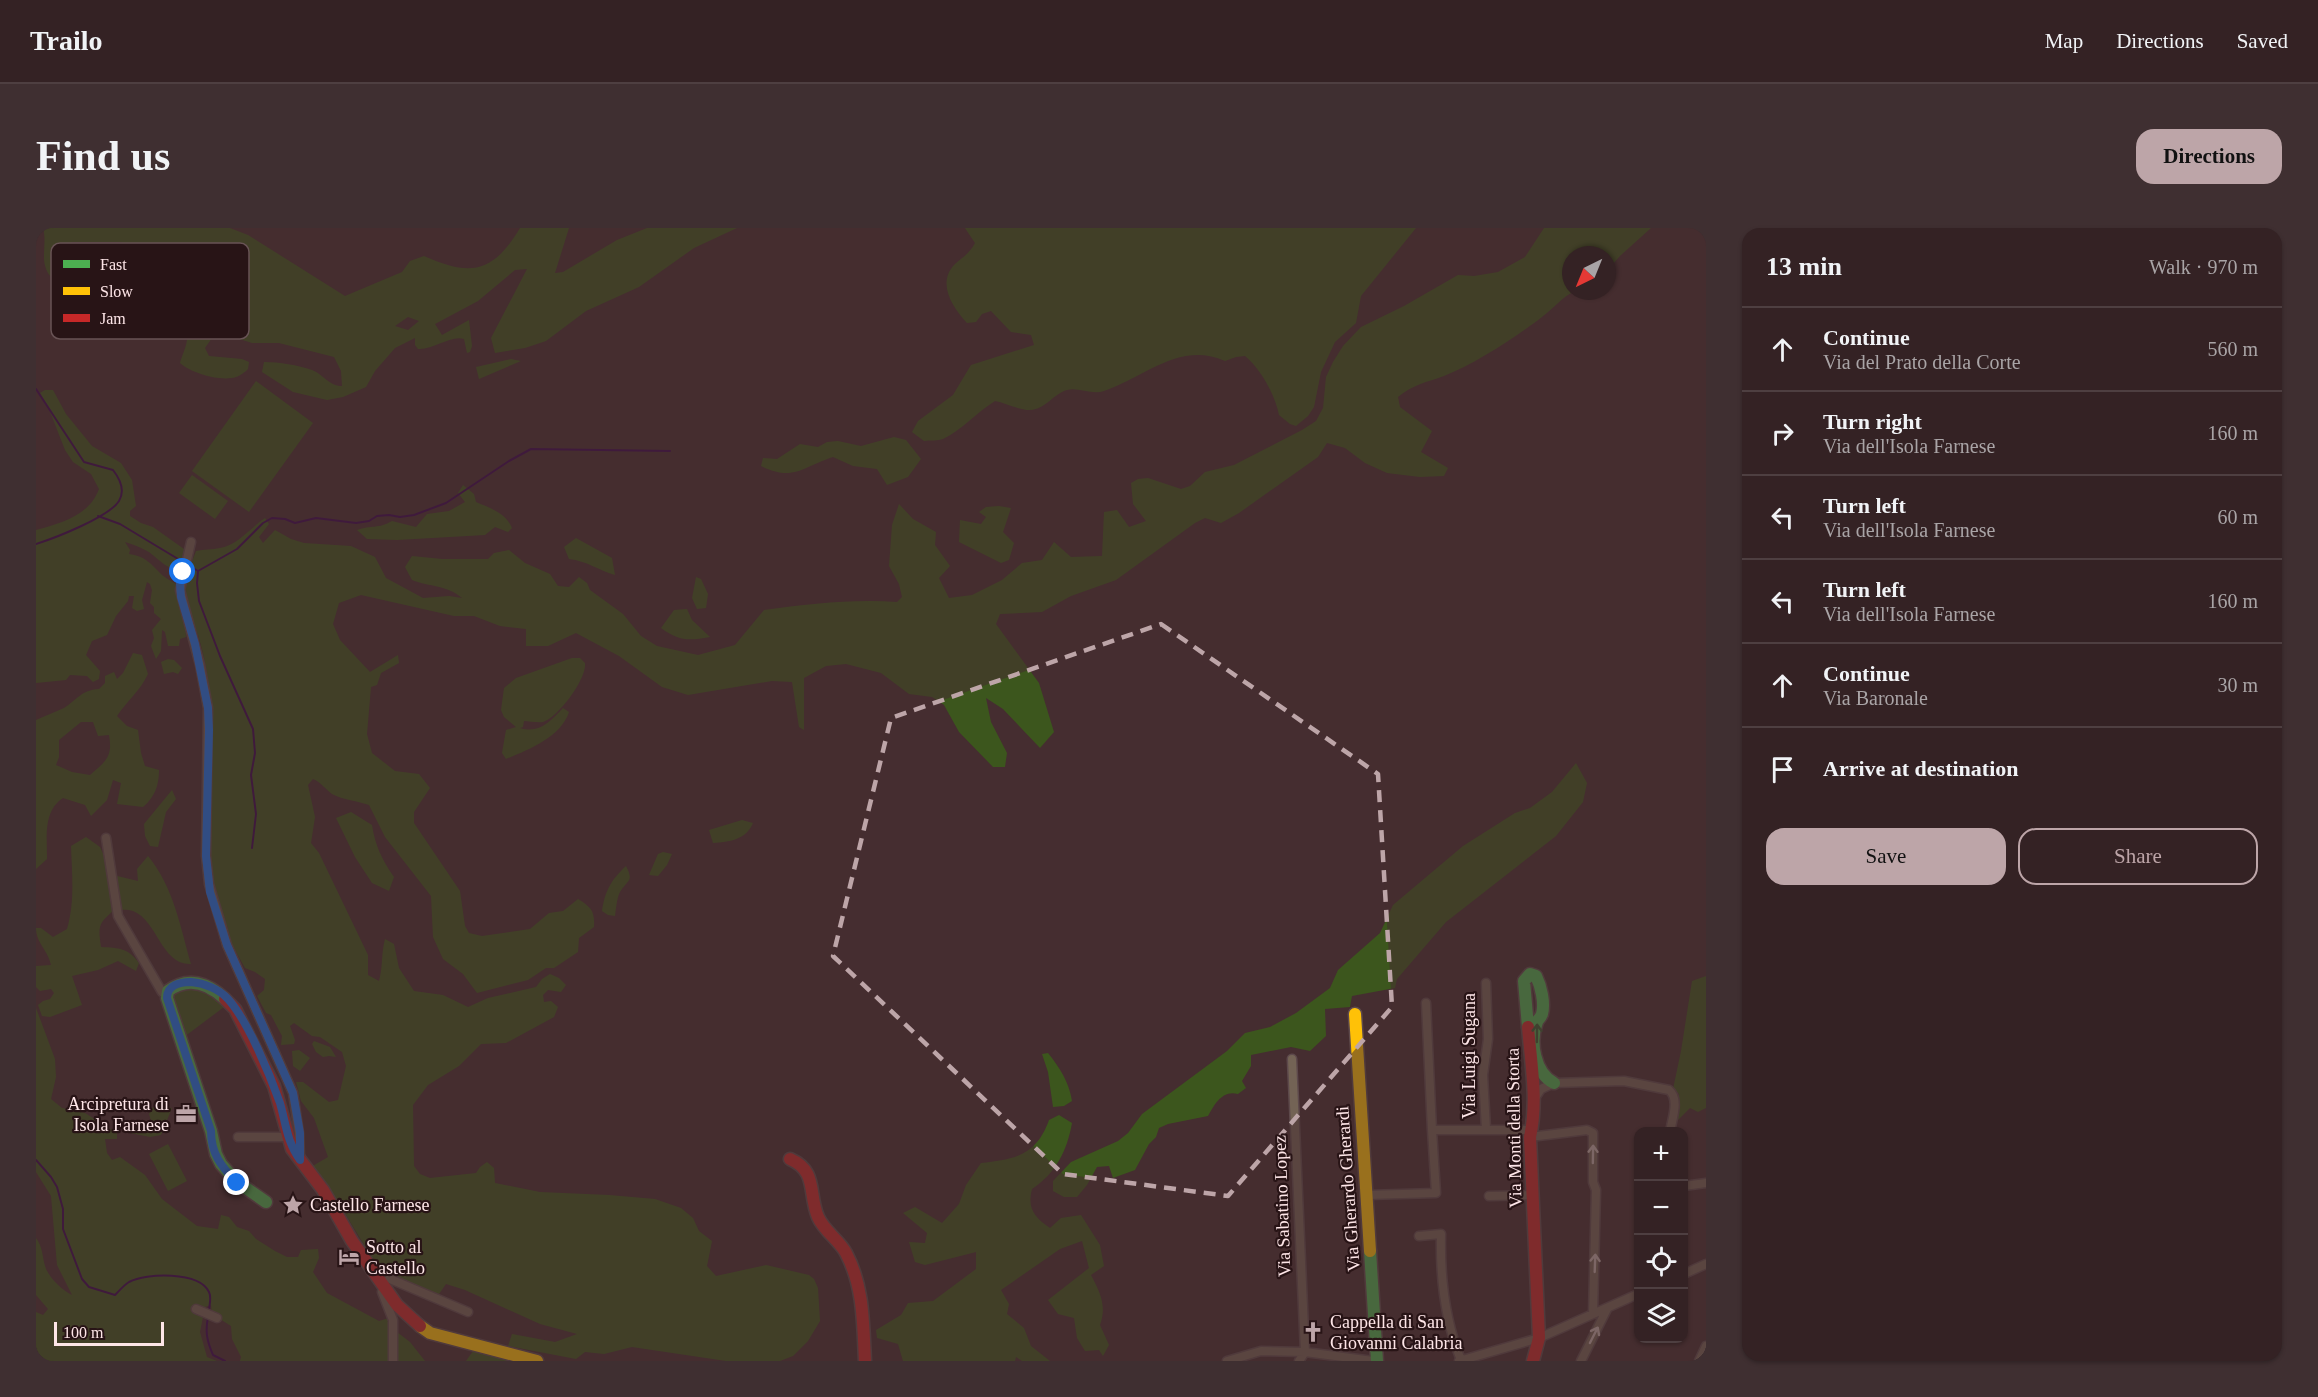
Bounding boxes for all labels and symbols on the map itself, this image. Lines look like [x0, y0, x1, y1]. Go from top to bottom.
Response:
legend [51, 243, 249, 339]
north arrow [1562, 246, 1616, 300]
text: Fast [100, 256, 127, 273]
text: Slow [100, 283, 133, 300]
text: Jam [100, 310, 126, 327]
route start [169, 558, 195, 584]
street label: Via Luigi Sugana [1459, 993, 1479, 1119]
one-way arrow [1531, 1023, 1542, 1043]
street label: Via Monti della Storta [1503, 1048, 1525, 1208]
place label: Arcipretura di Isola Farnese [68, 1094, 169, 1135]
office icon: Arcipretura di Isola Farnese [174, 1102, 198, 1126]
street label: Via Gherardo Gherardi [1332, 1106, 1364, 1272]
street label: Via Sabatino Lopez [1270, 1135, 1294, 1277]
one-way arrow [1587, 1145, 1599, 1165]
route end [223, 1169, 249, 1195]
place icon: Castello Farnese [281, 1193, 305, 1217]
place label: Castello Farnese [310, 1195, 429, 1215]
place label: Sotto al Castello [366, 1237, 425, 1278]
hotel icon: Sotto al Castello [337, 1245, 361, 1269]
one-way arrow [1589, 1254, 1600, 1274]
place label: Cappella di San Giovanni Calabria [1330, 1312, 1462, 1353]
scale bar [54, 1319, 164, 1346]
church icon: Cappella di San Giovanni Calabria [1301, 1320, 1325, 1344]
one-way arrow [1588, 1327, 1600, 1345]

